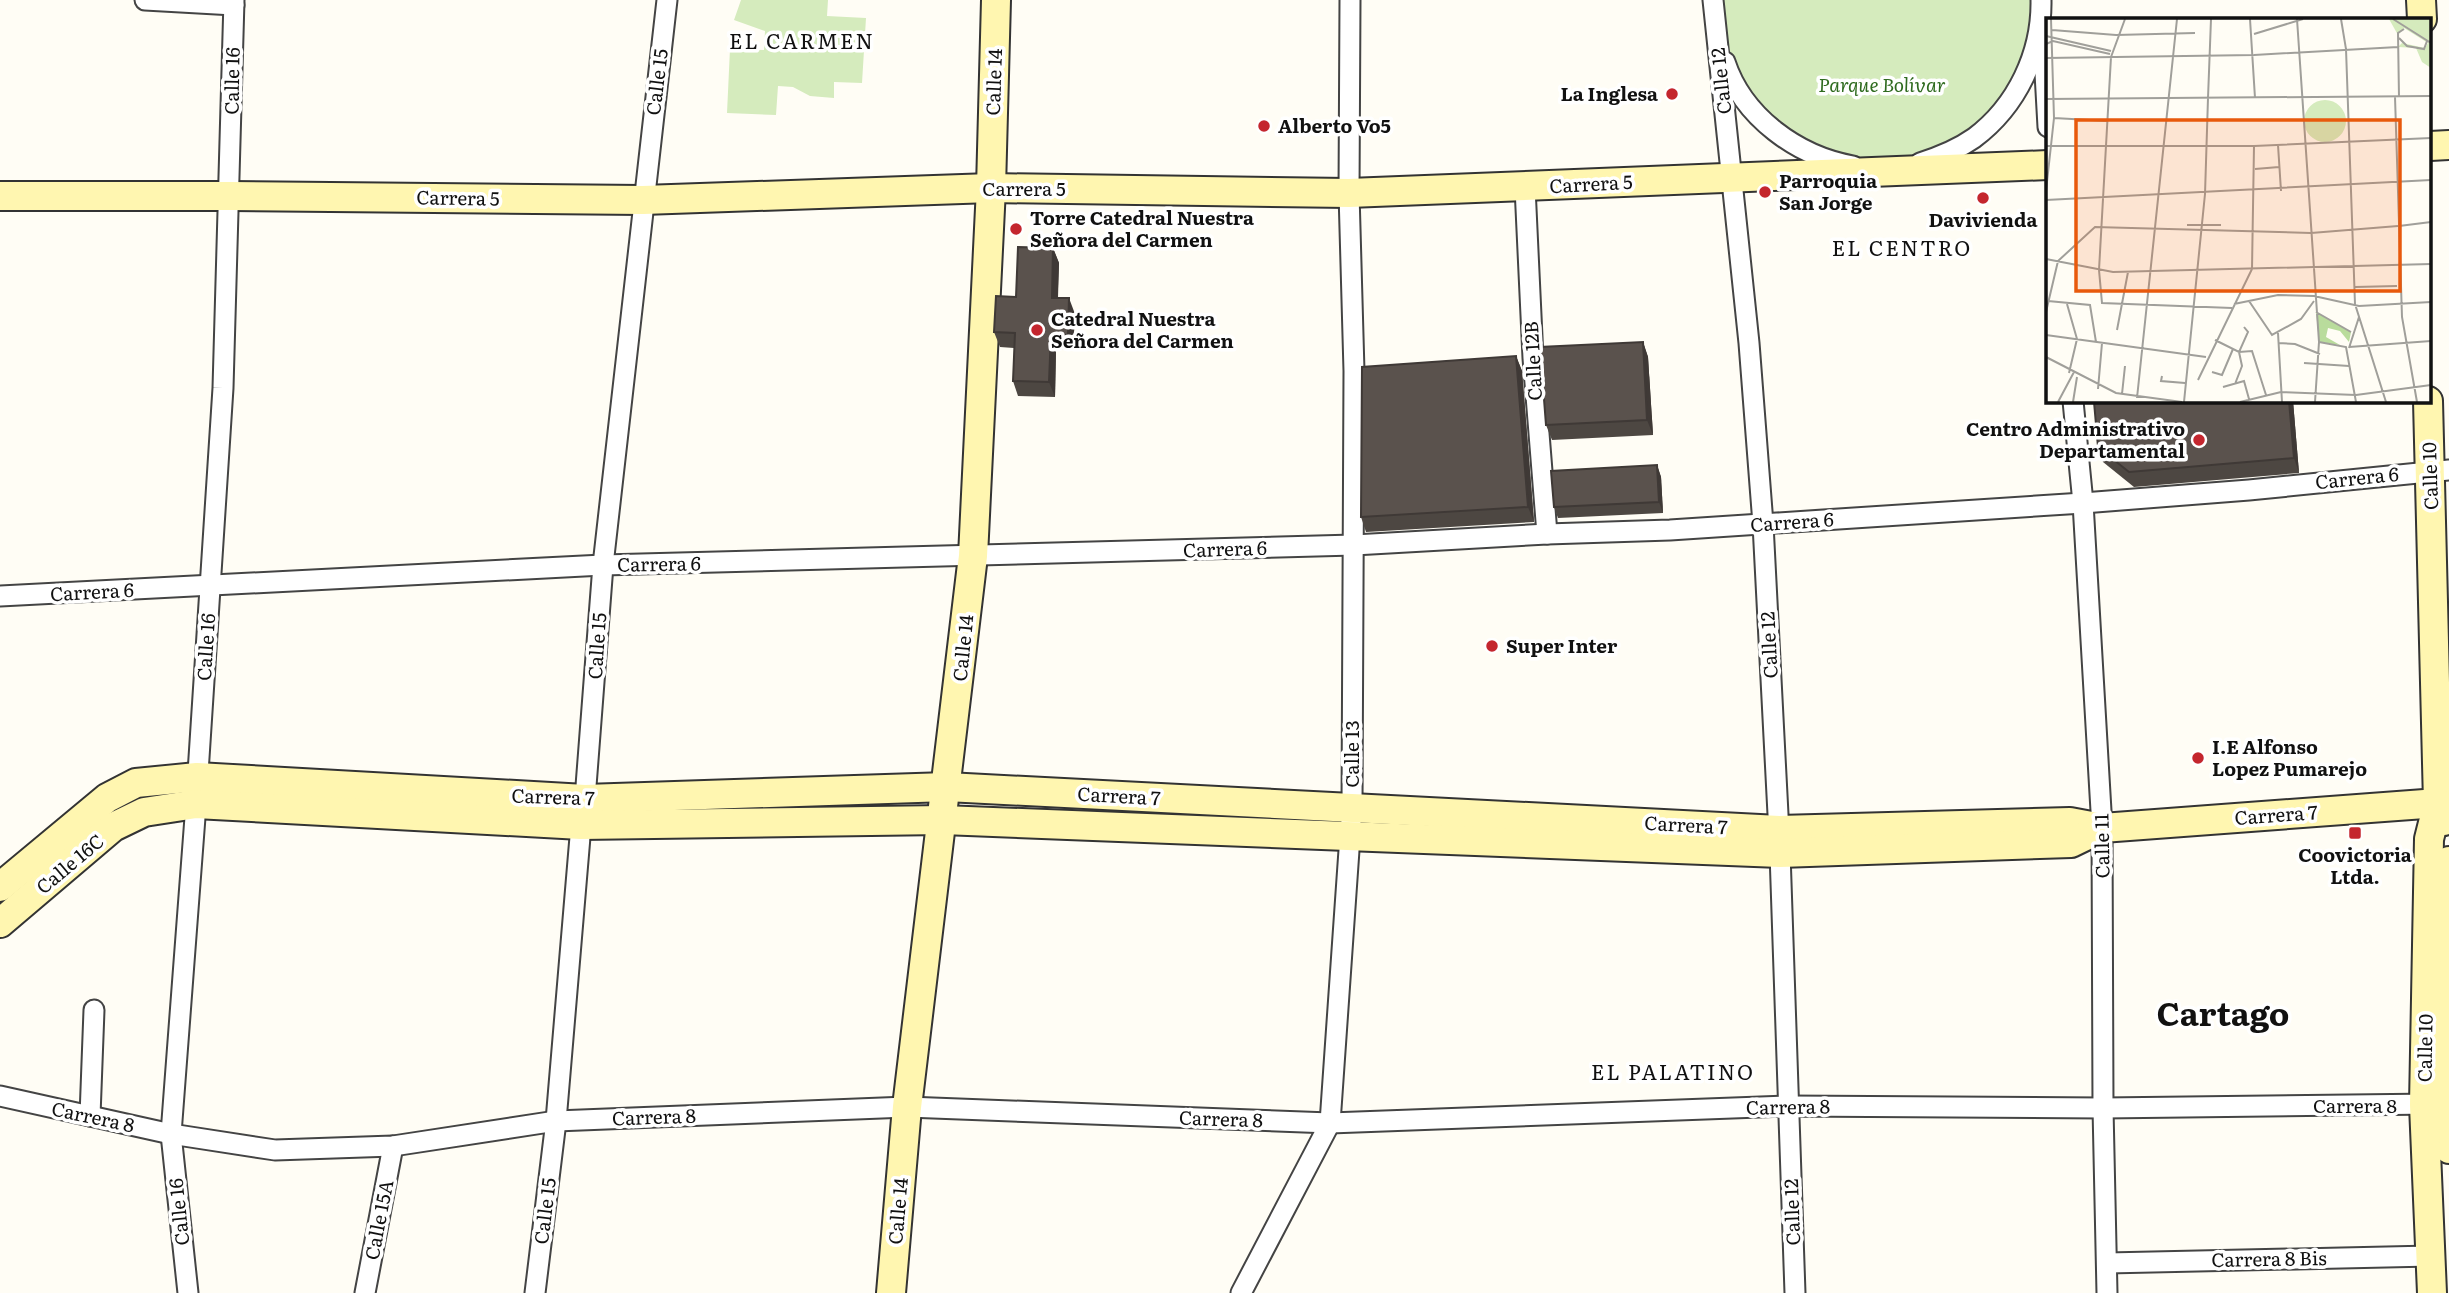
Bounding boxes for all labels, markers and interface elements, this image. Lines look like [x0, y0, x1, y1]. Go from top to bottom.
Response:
inset map [2046, 18, 2432, 402]
district label: EL CARMEN [729, 24, 875, 55]
street label: Calle 12 [1703, 46, 1737, 116]
street label: Calle 16 [216, 47, 246, 115]
street label: Calle 15 [638, 47, 674, 117]
street label: Calle 14 [978, 47, 1008, 116]
park label: Parque Bolívar [1818, 70, 1946, 98]
place label: La Inglesa [1561, 79, 1658, 107]
marker: La Inglesa [1664, 86, 1680, 102]
place label: Alberto Vo5 [1278, 111, 1391, 139]
marker: Alberto Vo5 [1256, 118, 1272, 134]
place label: Parroquia San Jorge [1779, 166, 1877, 216]
street label: Carrera 5 [1549, 167, 1634, 199]
street label: Carrera 5 [982, 174, 1066, 202]
street label: Carrera 5 [416, 182, 500, 212]
marker: Parroquia San Jorge [1757, 184, 1773, 200]
marker: Davivienda [1975, 190, 1991, 206]
place label: Torre Catedral Nuestra Señora del Carmen [1030, 203, 1254, 253]
place label: Davivienda [1929, 205, 2037, 233]
marker: Torre Catedral Nuestra Señora del Carmen [1008, 221, 1024, 237]
district label: EL CENTRO [1832, 231, 1972, 262]
place label: Catedral Nuestra Señora del Carmen [1051, 304, 1234, 354]
street label: Calle 12B [1516, 321, 1548, 401]
marker: Catedral Nuestra Señora del Carmen [1029, 322, 1045, 338]
place label: Centro Administrativo Departamental [1966, 414, 2185, 464]
marker: Centro Administrativo Departamental [2191, 432, 2207, 448]
street label: Calle 10 [2414, 441, 2444, 511]
street label: Carrera 6 [2314, 459, 2400, 495]
street label: Carrera 6 [1749, 504, 1835, 538]
street label: Carrera 6 [1183, 533, 1267, 563]
street label: Carrera 6 [617, 548, 701, 578]
street label: Carrera 6 [49, 575, 135, 607]
street label: Calle 15 [580, 611, 612, 680]
street label: Calle 12 [1752, 611, 1784, 679]
street label: Calle 16 [189, 612, 221, 682]
street label: Calle 14 [945, 613, 979, 683]
place label: Super Inter [1506, 631, 1618, 659]
marker: Super Inter [1484, 638, 1500, 654]
street label: Calle 13 [1337, 720, 1365, 788]
place label: I.E Alfonso Lopez Pumarejo [2212, 732, 2367, 782]
marker: I.E Alfonso Lopez Pumarejo [2190, 750, 2206, 766]
street label: Carrera 7 [1077, 779, 1162, 811]
street label: Carrera 7 [511, 781, 595, 811]
street label: Carrera 7 [2233, 797, 2319, 831]
street label: Carrera 7 [1644, 808, 1729, 840]
street label: Calle 11 [2086, 813, 2116, 879]
marker: Coovictoria Ltda. [2347, 825, 2363, 841]
street label: Calle 16C [29, 827, 109, 900]
place label: Coovictoria Ltda. [2298, 840, 2412, 890]
district label: Cartago [2157, 987, 2289, 1036]
street label: Calle 10 [2409, 1014, 2439, 1082]
district label: EL PALATINO [1591, 1055, 1755, 1086]
street label: Carrera 8 [1746, 1091, 1830, 1121]
street label: Carrera 8 [2313, 1091, 2397, 1119]
street label: Carrera 8 [49, 1094, 137, 1138]
street label: Carrera 8 [611, 1101, 696, 1131]
street label: Carrera 8 [1179, 1103, 1264, 1133]
street label: Calle 15 [526, 1176, 562, 1246]
street label: Calle 14 [880, 1176, 914, 1245]
street label: Calle 16 [161, 1177, 195, 1247]
street label: Calle 15A [357, 1177, 399, 1262]
street label: Calle 12 [1776, 1178, 1806, 1246]
street label: Carrera 8 Bis [2211, 1243, 2327, 1273]

